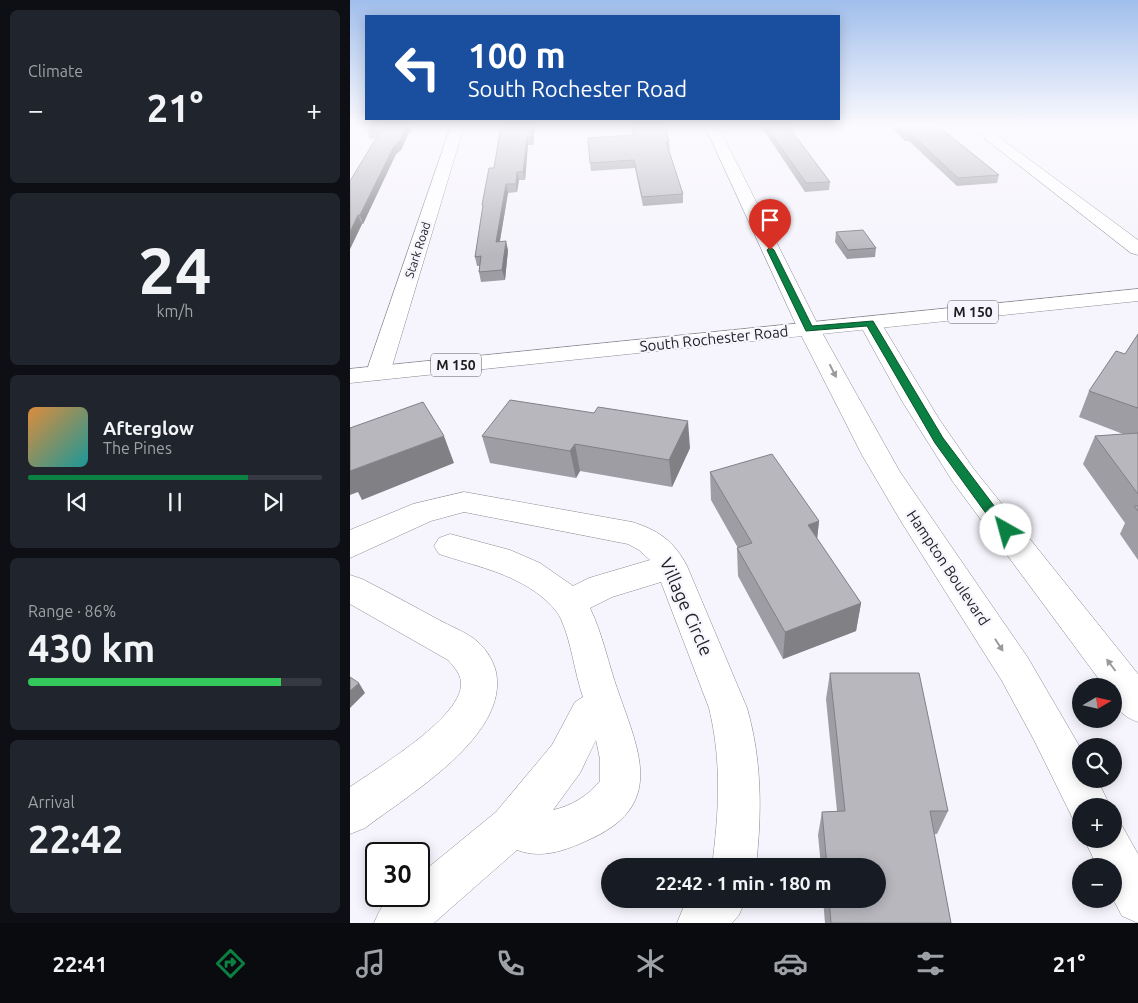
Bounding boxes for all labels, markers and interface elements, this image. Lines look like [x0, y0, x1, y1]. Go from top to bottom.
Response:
icon: left [385, 35, 450, 100]
text: 100 m [468, 35, 566, 75]
text: Climate [28, 62, 83, 80]
text: South Rochester Road [468, 76, 687, 101]
text: 21° [147, 87, 203, 129]
text: − [28, 94, 44, 125]
text: + [306, 94, 322, 125]
pin [749, 199, 791, 250]
icon: arrive [756, 206, 784, 234]
street label: Stark Road [402, 220, 433, 280]
text: 24 [138, 233, 212, 306]
road number: M 150 [948, 300, 998, 324]
text: km/h [157, 302, 193, 320]
street label: South Rochester Road [639, 322, 789, 355]
road number: M 150 [431, 354, 481, 376]
one-way arrow [829, 364, 837, 378]
text: Afterglow [103, 417, 194, 439]
text: The Pines [103, 439, 172, 457]
icon: previous [63, 488, 91, 516]
icon: pause [161, 488, 189, 516]
icon: next [259, 488, 287, 516]
position arrow [979, 503, 1031, 555]
street label: Hampton Boulevard [904, 507, 993, 628]
street label: Village Circle [656, 555, 717, 659]
text: Range · 86% [28, 602, 116, 620]
text: 430 km [28, 627, 155, 669]
one-way arrow [994, 638, 1004, 651]
one-way arrow [1105, 659, 1116, 672]
north arrow [1072, 678, 1122, 728]
map controls [1072, 678, 1122, 908]
button: search [1072, 738, 1122, 788]
text: Arrival [28, 793, 75, 811]
button: + [1072, 798, 1122, 848]
text: 22:42 [28, 818, 123, 860]
speed limit sign: 30 [365, 842, 430, 907]
button: − [1072, 858, 1122, 908]
text: 22:42 · 1 min · 180 m [656, 872, 831, 894]
icon: directions [213, 946, 248, 981]
icon: music [353, 946, 388, 981]
icon: phone [493, 946, 528, 981]
icon: climate [633, 946, 668, 981]
icon: car [773, 946, 808, 981]
icon: filters [913, 946, 948, 981]
text: 22:41 [53, 951, 108, 976]
text: 21° [1053, 951, 1085, 976]

